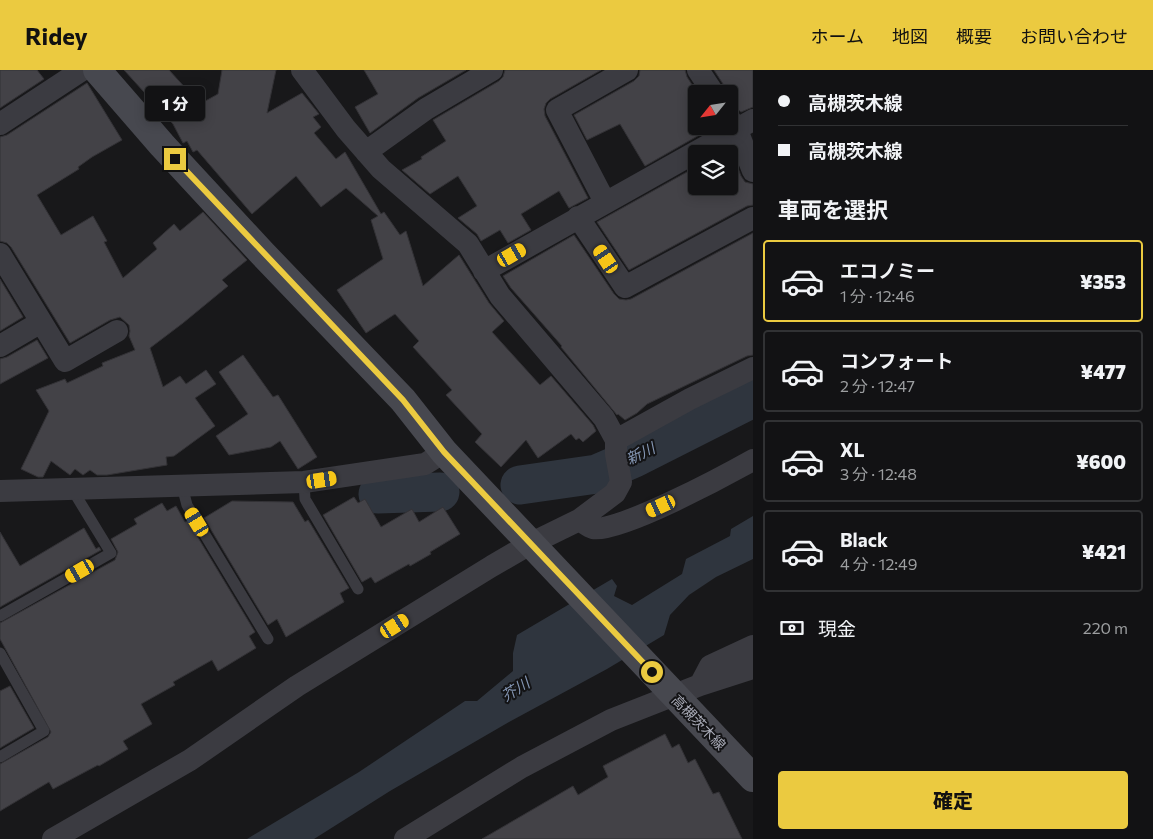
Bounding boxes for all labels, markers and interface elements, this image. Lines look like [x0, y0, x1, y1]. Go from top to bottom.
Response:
text: Ridey [25, 21, 88, 50]
text: ホーム [811, 25, 864, 47]
text: 地図 [892, 25, 928, 47]
text: 概要 [956, 25, 992, 47]
text: お問い合わせ [1020, 25, 1128, 47]
north arrow [688, 85, 738, 135]
map controls [688, 85, 738, 195]
callout: 1 分 [145, 87, 205, 122]
text: 高槻茨木線 [808, 91, 903, 114]
text: 1 分 [162, 94, 188, 113]
text: 高槻茨木線 [808, 139, 903, 162]
button: layers [688, 145, 738, 195]
route end [164, 148, 186, 170]
text: 車両を選択 [778, 196, 888, 223]
car [495, 241, 528, 269]
car [591, 242, 620, 276]
icon: car [780, 259, 825, 304]
text: エコノミー [840, 259, 935, 282]
text: ¥353 [1080, 270, 1126, 293]
text: 1 分 · 12:46 [840, 286, 915, 305]
icon: car [780, 349, 825, 394]
text: コンフォート [840, 349, 953, 372]
text: ¥477 [1081, 360, 1126, 383]
text: 2 分 · 12:47 [840, 376, 915, 395]
water label: 新川 [623, 437, 659, 468]
text: XL [840, 438, 865, 461]
icon: car [780, 439, 825, 484]
text: ¥600 [1076, 450, 1126, 473]
text: 3 分 · 12:48 [840, 464, 917, 483]
car [306, 470, 337, 490]
car [644, 493, 677, 519]
car [182, 505, 211, 539]
text: Black [840, 528, 888, 551]
icon: car [780, 529, 825, 574]
text: ¥421 [1082, 540, 1126, 563]
text: 4 分 · 12:49 [840, 554, 917, 573]
car [63, 557, 96, 585]
car [378, 612, 411, 640]
icon: cash [778, 614, 806, 642]
text: 現金 [818, 617, 856, 640]
text: 220 m [1083, 618, 1128, 637]
route start [641, 661, 663, 683]
water label: 芥川 [498, 672, 534, 705]
street label: 高槻茨木線 [669, 691, 729, 753]
button: 確定 [778, 771, 1128, 829]

